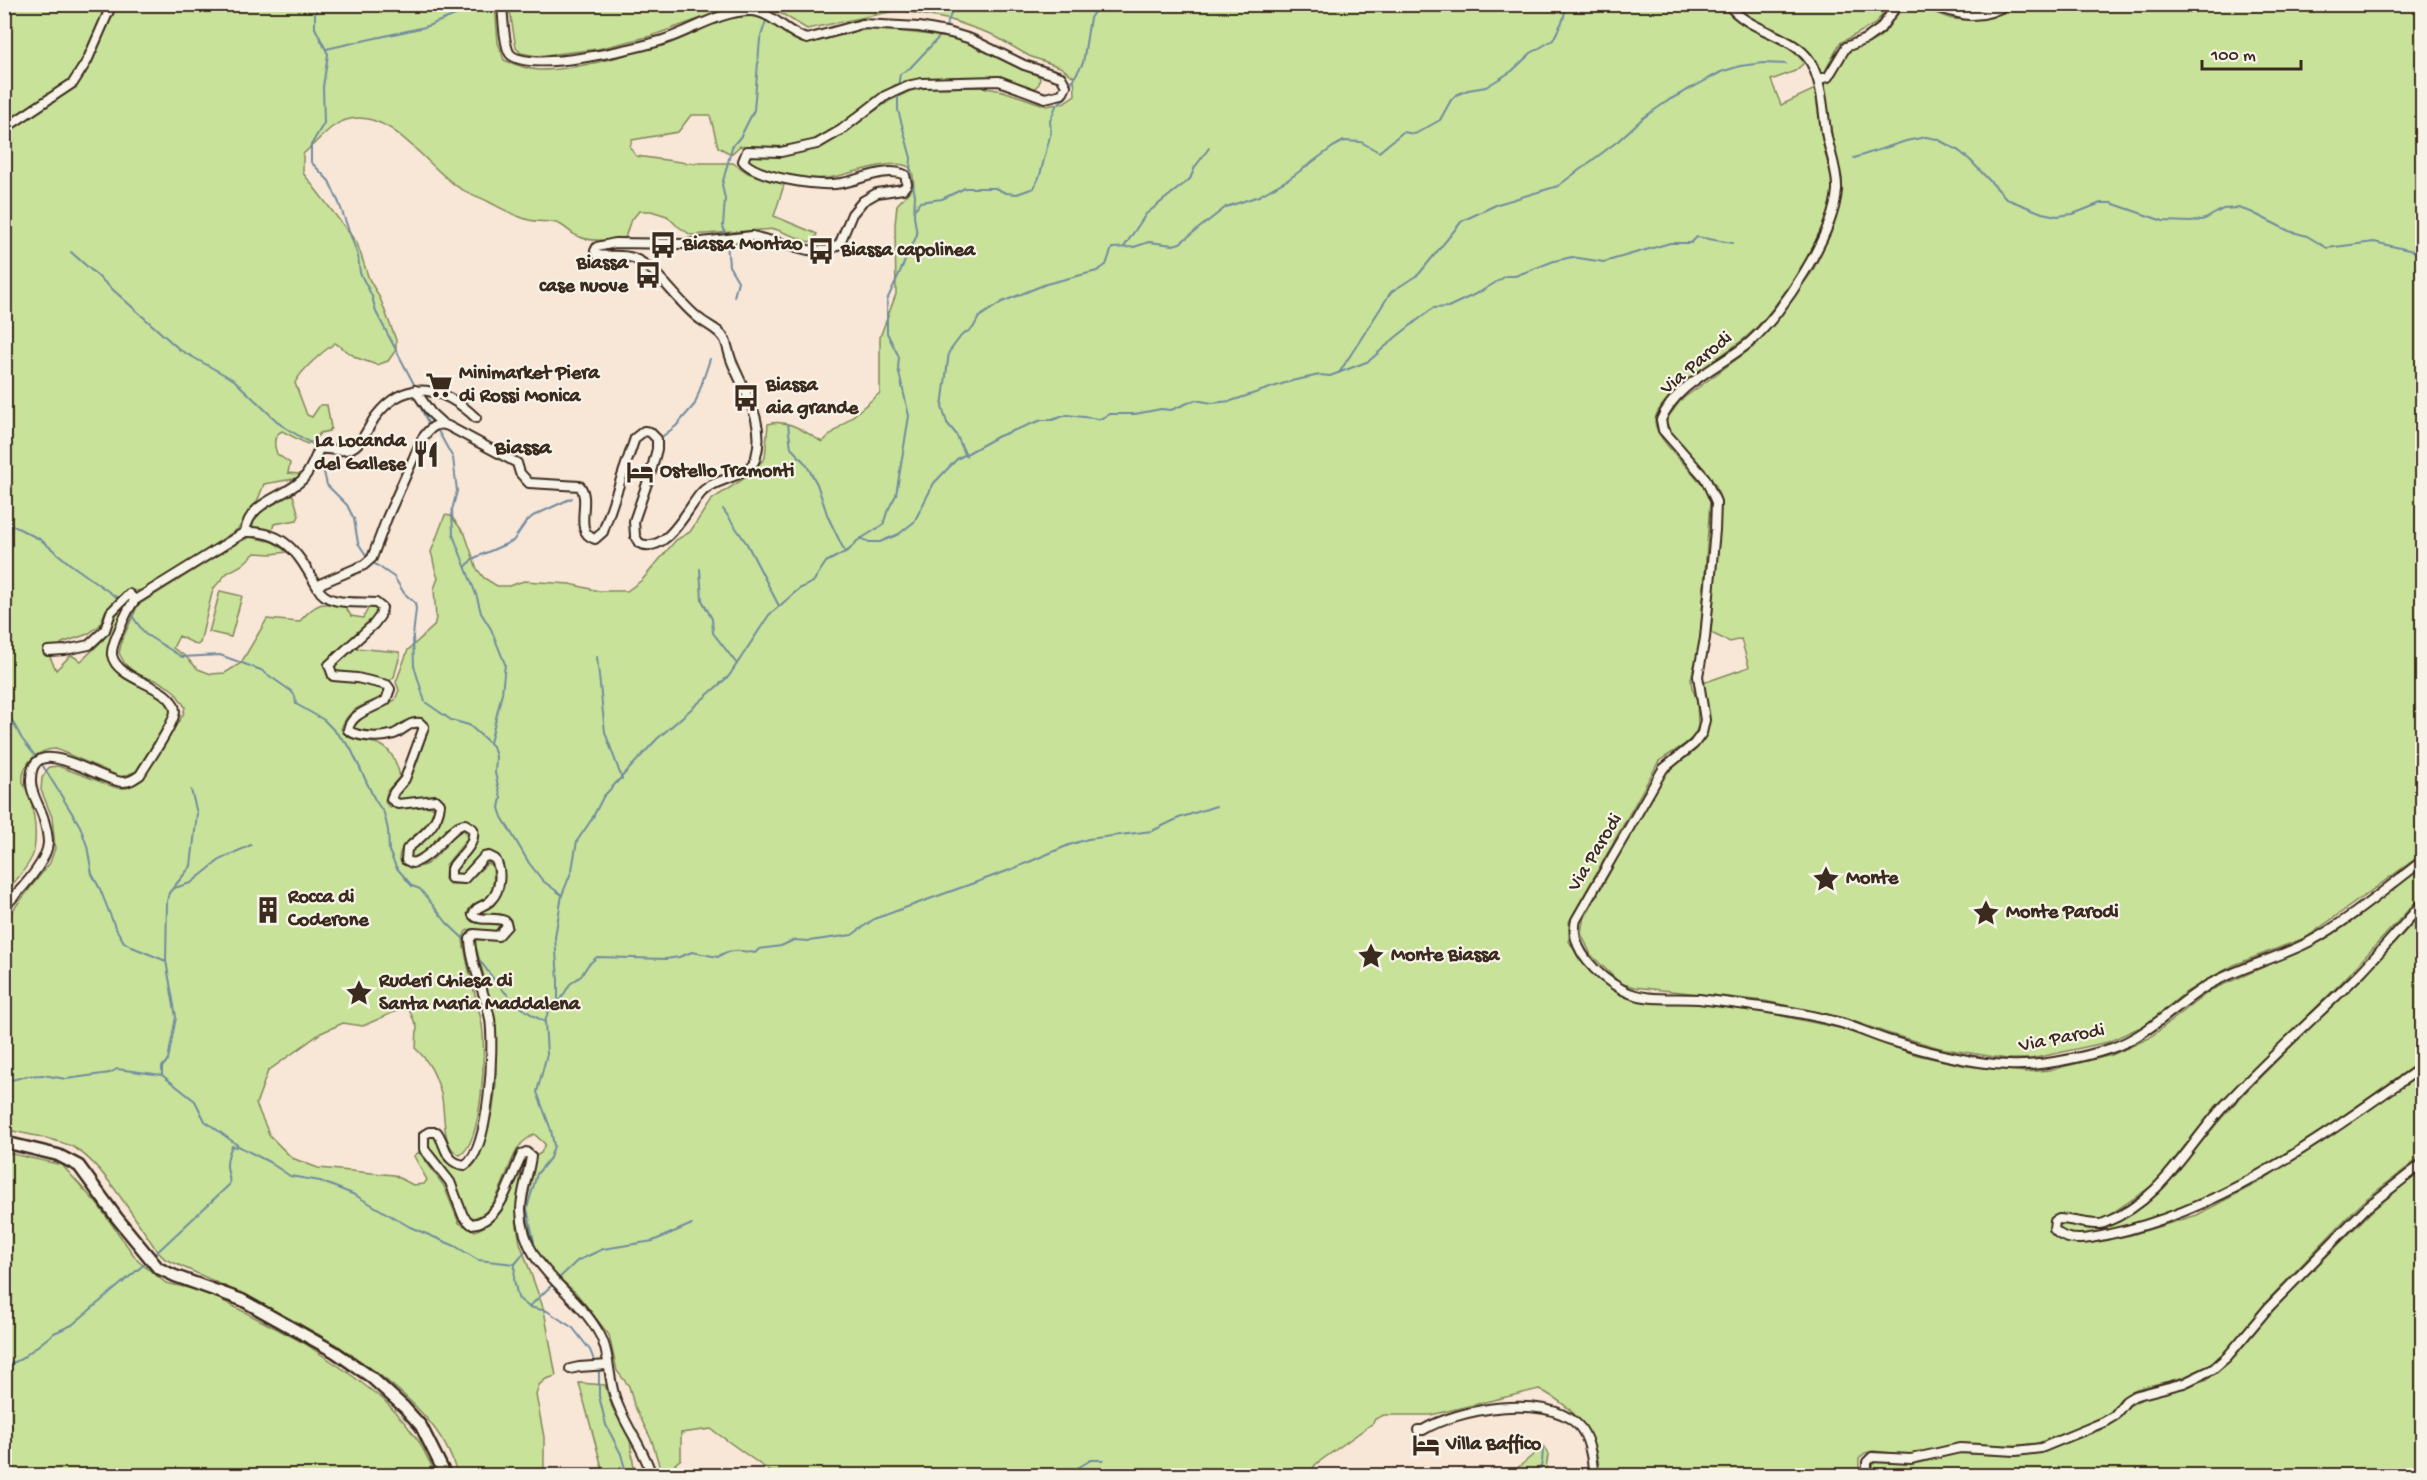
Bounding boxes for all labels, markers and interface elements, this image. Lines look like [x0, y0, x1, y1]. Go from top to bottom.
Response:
scale bar [2202, 33, 2301, 71]
text: 100 m [2210, 46, 2256, 67]
bus stop icon: Biassa Montao [648, 230, 678, 260]
place label: Biassa Montao [682, 234, 803, 257]
bus stop icon: Biassa capolinea [806, 236, 836, 266]
place label: Biassa capolinea [840, 240, 976, 263]
place label: Biassa case nuove [539, 253, 629, 299]
bus stop icon: Biassa case nuove [633, 260, 663, 290]
street label: Via Parodi [1656, 327, 1738, 401]
place label: Minimarket Piera di Rossi Monica [459, 363, 600, 409]
supermarket icon: Minimarket Piera di Rossi Monica [424, 370, 454, 400]
place label: Biassa aia grande [765, 375, 859, 421]
bus stop icon: Biassa aia grande [731, 383, 761, 413]
place label: La Locanda del Gallese [314, 431, 407, 477]
district label: Biassa [494, 436, 553, 462]
restaurant icon: La Locanda del Gallese [411, 439, 441, 469]
hotel icon: Ostello Tramonti [625, 457, 655, 487]
place label: Ostello Tramonti [660, 461, 794, 484]
street label: Via Parodi [1563, 810, 1628, 897]
place icon: Monte [1811, 864, 1841, 894]
place label: Monte [1846, 868, 1899, 891]
place label: Rocca di Coderone [287, 887, 369, 933]
building icon: Rocca di Coderone [253, 895, 283, 925]
place icon: Monte Parodi [1971, 898, 2001, 928]
place label: Monte Parodi [2006, 902, 2119, 925]
place icon: Monte Biassa [1356, 941, 1386, 971]
place label: Monte Biassa [1391, 945, 1500, 968]
place label: Ruderi Chiesa di Santa Maria Maddalena [378, 971, 581, 1017]
place icon: Ruderi Chiesa di Santa Maria Maddalena [344, 978, 374, 1008]
street label: Via Parodi [2016, 1019, 2107, 1059]
hotel icon: Villa Baffico [1411, 1430, 1441, 1460]
place label: Villa Baffico [1445, 1433, 1542, 1457]

